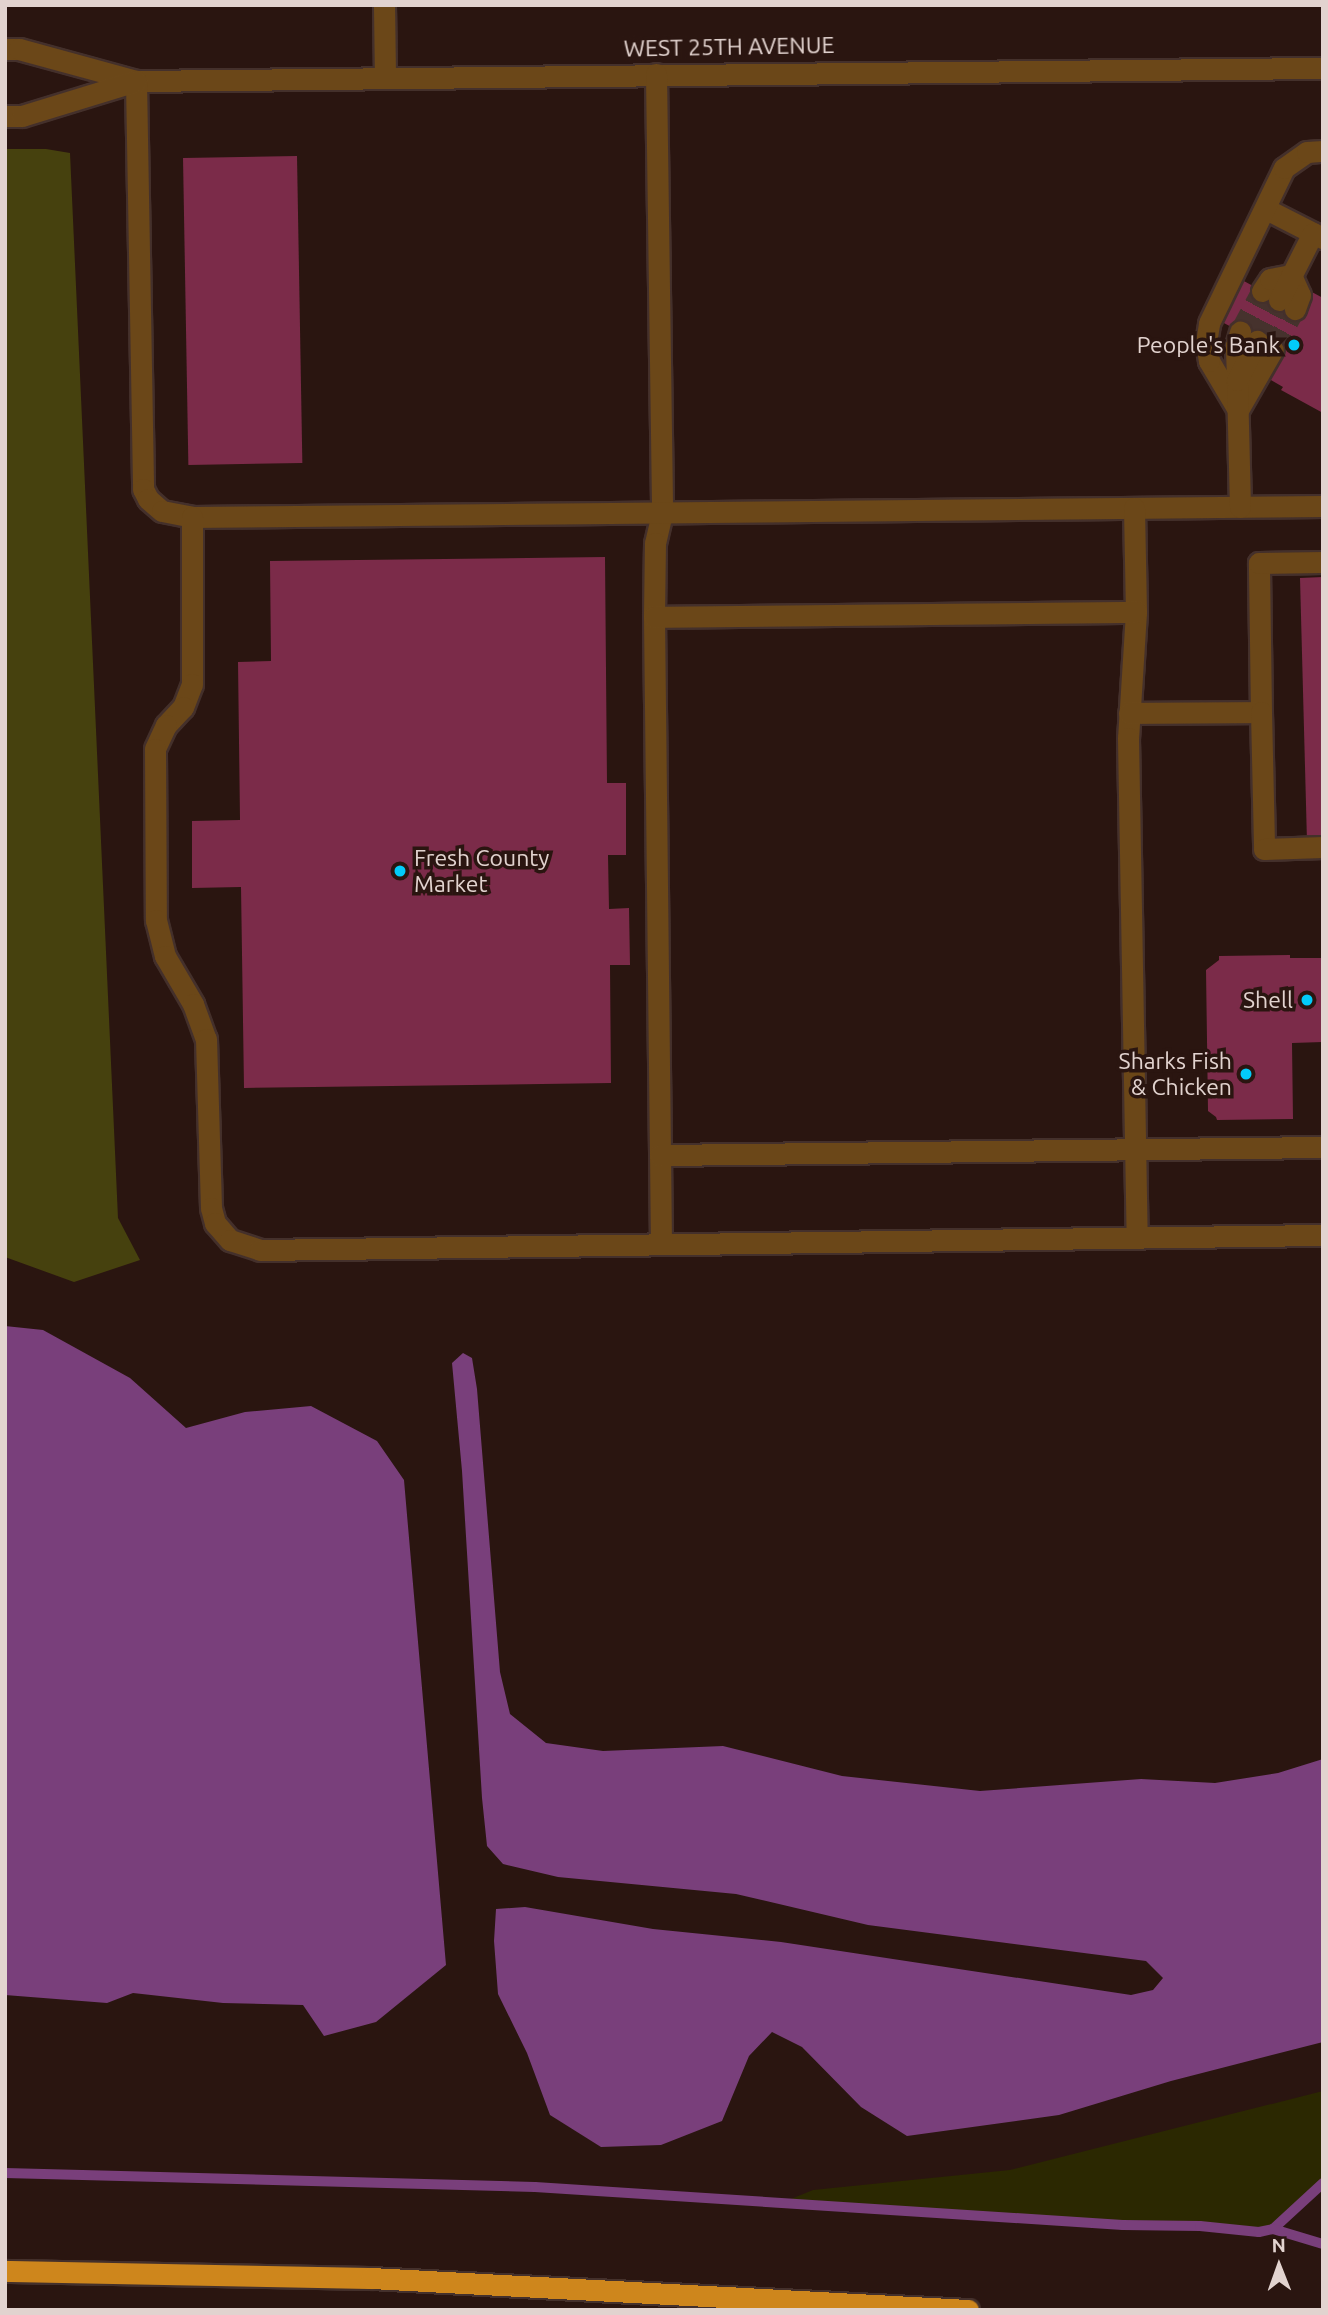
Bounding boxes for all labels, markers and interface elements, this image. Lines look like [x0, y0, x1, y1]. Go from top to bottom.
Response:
street label: WEST 25TH AVENUE [624, 31, 834, 63]
place label: People's Bank [1137, 331, 1280, 359]
marker: People's Bank [1286, 337, 1302, 353]
place label: Fresh County Market [414, 844, 549, 898]
marker: Fresh County Market [392, 863, 408, 879]
place label: Shell [1243, 986, 1293, 1014]
marker: Shell [1299, 992, 1315, 1008]
place label: Sharks Fish & Chicken [1119, 1047, 1232, 1101]
marker: Sharks Fish & Chicken [1238, 1066, 1254, 1082]
north arrow [1244, 2231, 1314, 2301]
text: N [1271, 2234, 1286, 2256]

